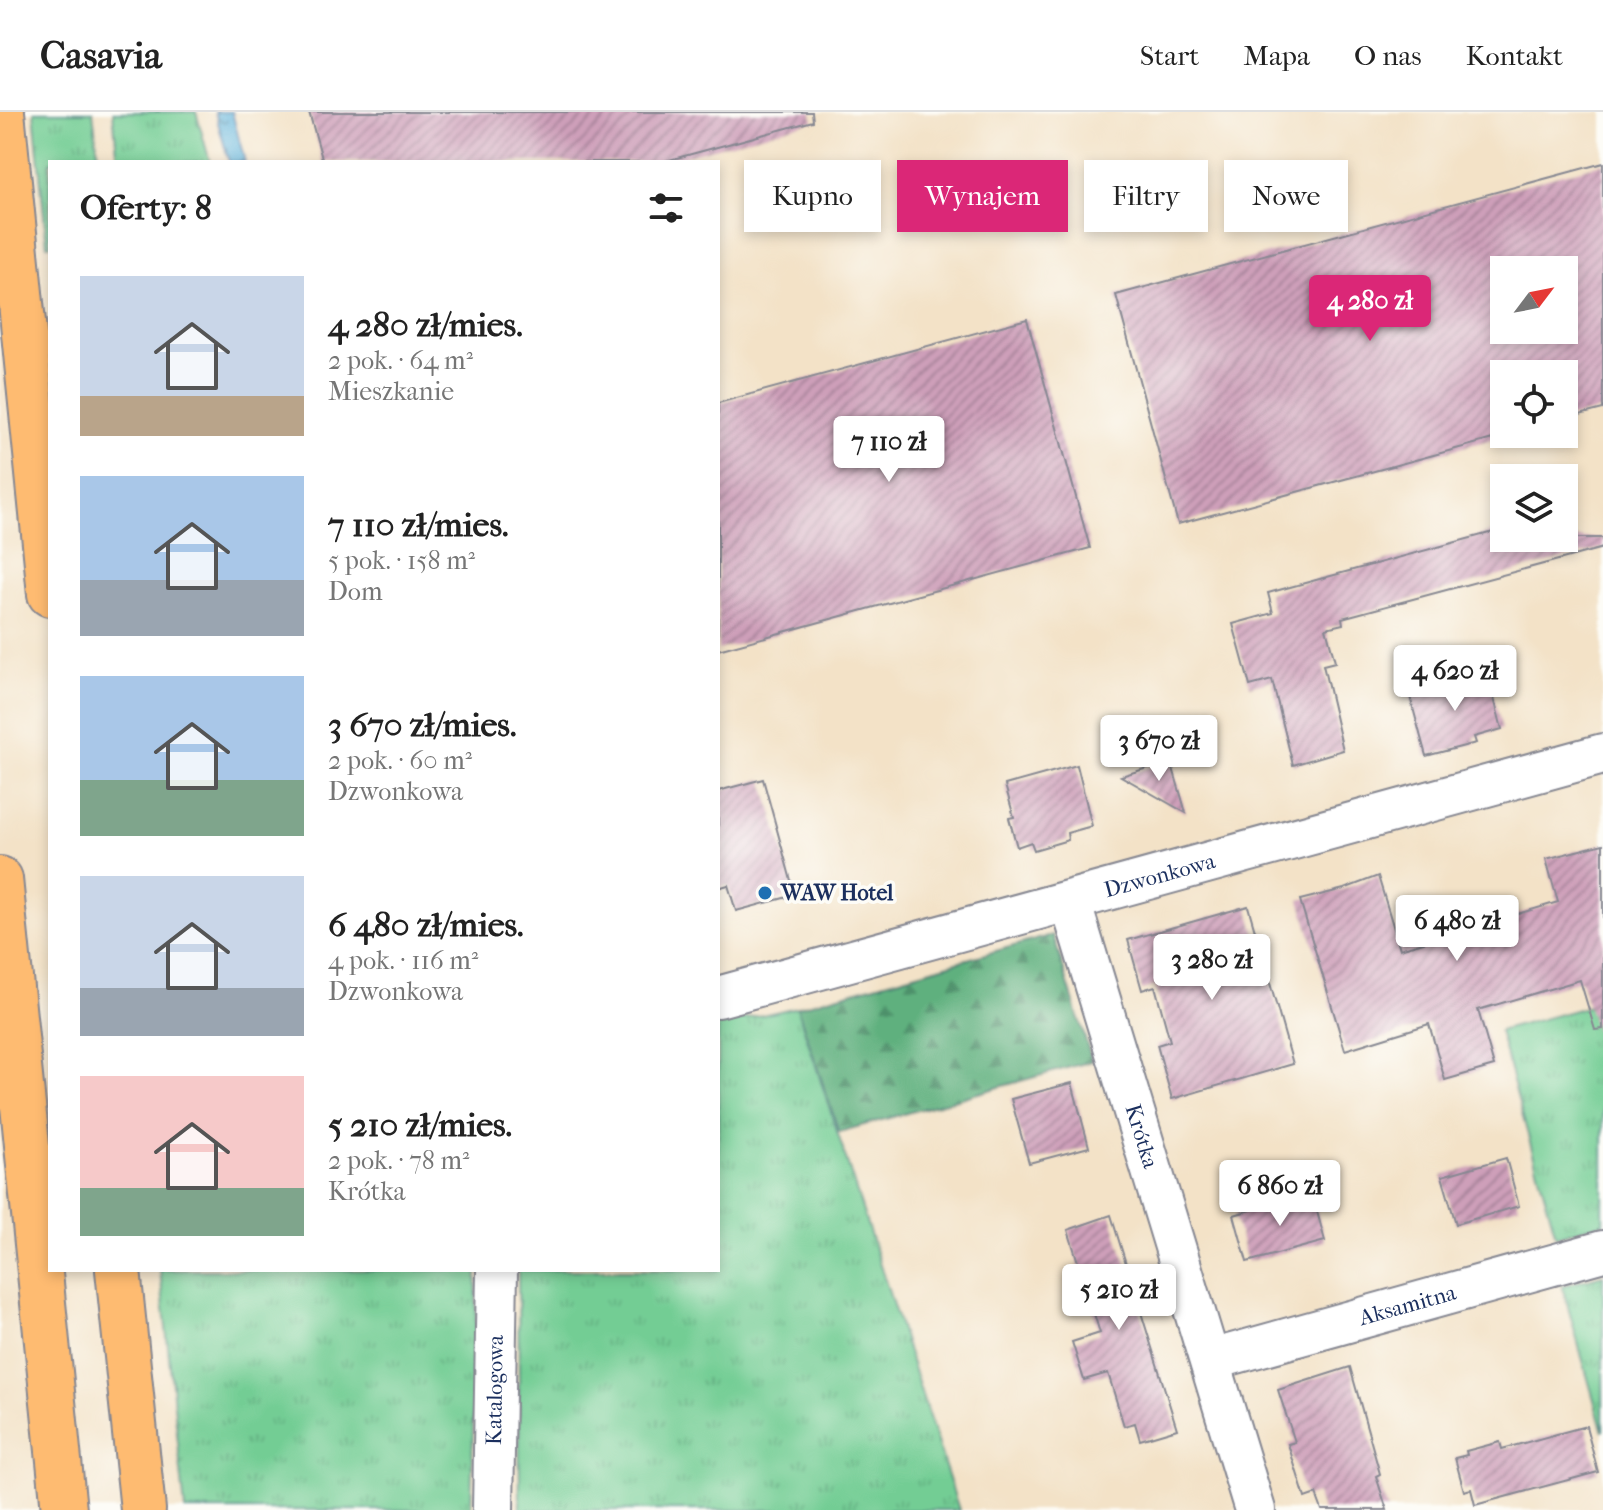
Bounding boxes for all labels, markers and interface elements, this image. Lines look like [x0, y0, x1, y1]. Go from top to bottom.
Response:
text: Casavia [40, 33, 162, 78]
text: Start [1140, 39, 1199, 72]
text: Mapa [1243, 39, 1310, 72]
text: O nas [1354, 39, 1422, 72]
text: Kontakt [1466, 39, 1563, 72]
chip: Kupno [744, 160, 881, 232]
chip: Wynajem [897, 160, 1068, 232]
chip: Filtry [1084, 160, 1208, 232]
chip: Nowe [1224, 160, 1348, 232]
icon: filters [644, 186, 688, 230]
text: Oferty: 8 [80, 188, 212, 228]
north arrow [1490, 256, 1578, 344]
map controls [1490, 256, 1578, 552]
pin: 4 280 zł [1287, 275, 1453, 343]
text: 4 280 zł [1327, 285, 1413, 316]
text: 4 280 zł/mies. [328, 305, 523, 345]
icon: home [144, 308, 240, 404]
text: 2 pok. · 64 m² [328, 345, 473, 376]
button: locate [1490, 360, 1578, 448]
text: Mieszkanie [328, 376, 454, 407]
pin: 7 110 zł [806, 416, 972, 484]
text: 7 110 zł [851, 426, 927, 457]
button: layers [1490, 464, 1578, 552]
text: 7 110 zł/mies. [328, 505, 509, 545]
icon: home [144, 508, 240, 604]
text: 5 pok. · 158 m² [328, 545, 475, 576]
text: Dom [328, 576, 383, 607]
pin: 4 620 zł [1372, 645, 1538, 713]
text: 4 620 zł [1412, 655, 1499, 686]
text: 3 670 zł/mies. [328, 705, 516, 745]
icon: home [144, 708, 240, 804]
pin: 3 670 zł [1076, 715, 1242, 783]
text: 3 670 zł [1118, 725, 1200, 756]
text: 2 pok. · 60 m² [328, 745, 472, 776]
text: Dzwonkowa [328, 776, 463, 807]
street label: Dzwonkowa [1101, 848, 1219, 903]
place label: WAW Hotel [780, 880, 894, 906]
marker: WAW Hotel [756, 884, 774, 902]
pin: 6 480 zł [1374, 895, 1540, 963]
text: 6 480 zł/mies. [328, 905, 524, 945]
text: 6 480 zł [1414, 905, 1500, 936]
icon: home [144, 908, 240, 1004]
pin: 3 280 zł [1129, 934, 1295, 1002]
text: 3 280 zł [1171, 944, 1253, 975]
text: 4 pok. · 116 m² [328, 945, 478, 976]
text: Dzwonkowa [328, 976, 463, 1007]
street label: Krótka [1120, 1101, 1164, 1172]
text: 5 210 zł/mies. [328, 1105, 512, 1145]
icon: home [144, 1108, 240, 1204]
text: 2 pok. · 78 m² [328, 1145, 469, 1176]
pin: 6 860 zł [1197, 1160, 1363, 1228]
text: 6 860 zł [1237, 1170, 1323, 1201]
text: Krótka [328, 1176, 405, 1207]
pin: 5 210 zł [1036, 1264, 1202, 1332]
text: 5 210 zł [1080, 1274, 1158, 1305]
street label: Aksamitna [1355, 1279, 1460, 1331]
street label: Katalogowa [481, 1334, 509, 1445]

